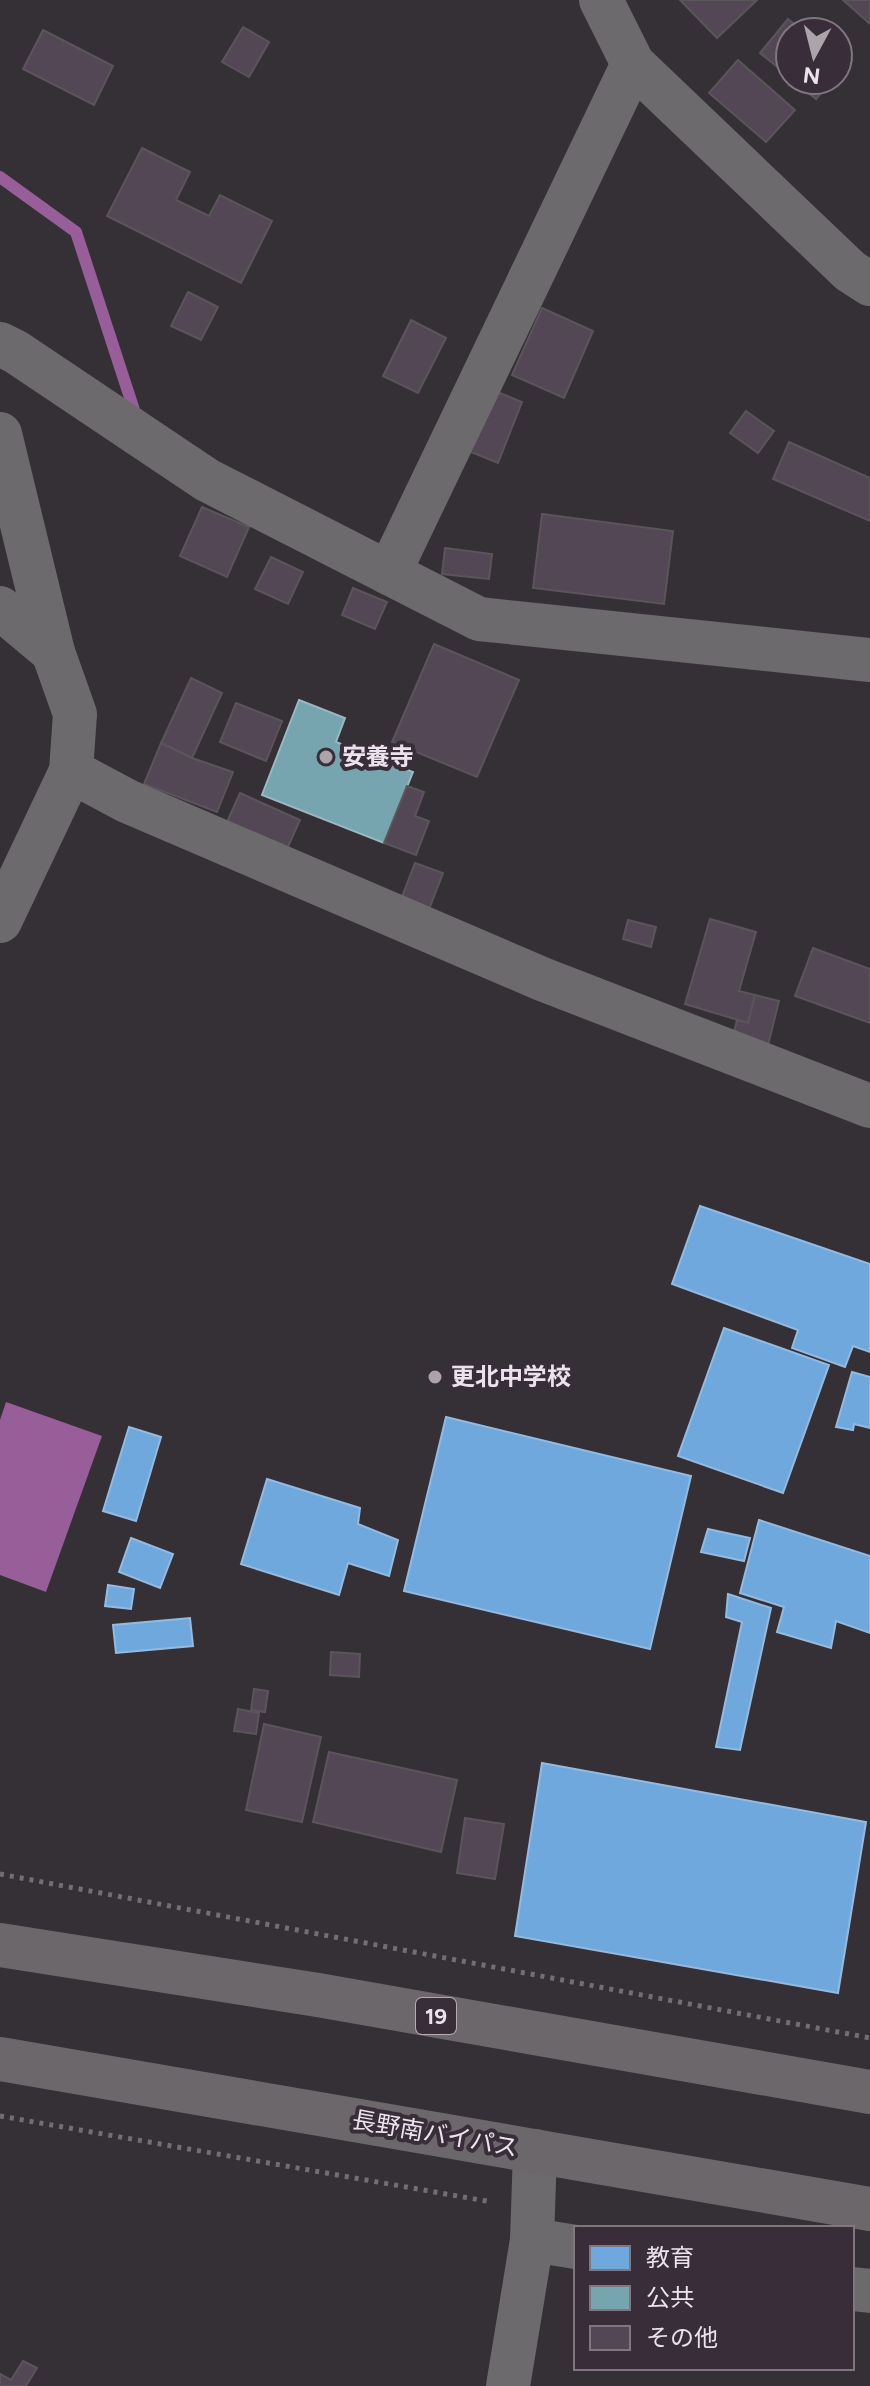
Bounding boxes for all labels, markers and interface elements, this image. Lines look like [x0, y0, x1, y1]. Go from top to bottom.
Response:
north arrow [774, 16, 854, 96]
text: N [802, 61, 822, 90]
place label: 安養寺 [342, 742, 414, 771]
marker: 安養寺 [317, 748, 335, 766]
place label: 更北中学校 [451, 1362, 571, 1391]
marker: 更北中学校 [426, 1368, 444, 1386]
road number: 19 [416, 1998, 456, 2034]
street label: 長野南バイパス [350, 2105, 520, 2162]
legend [574, 2226, 854, 2370]
text: 教育 [646, 2243, 694, 2272]
text: 公共 [646, 2283, 694, 2312]
text: その他 [646, 2323, 718, 2352]

